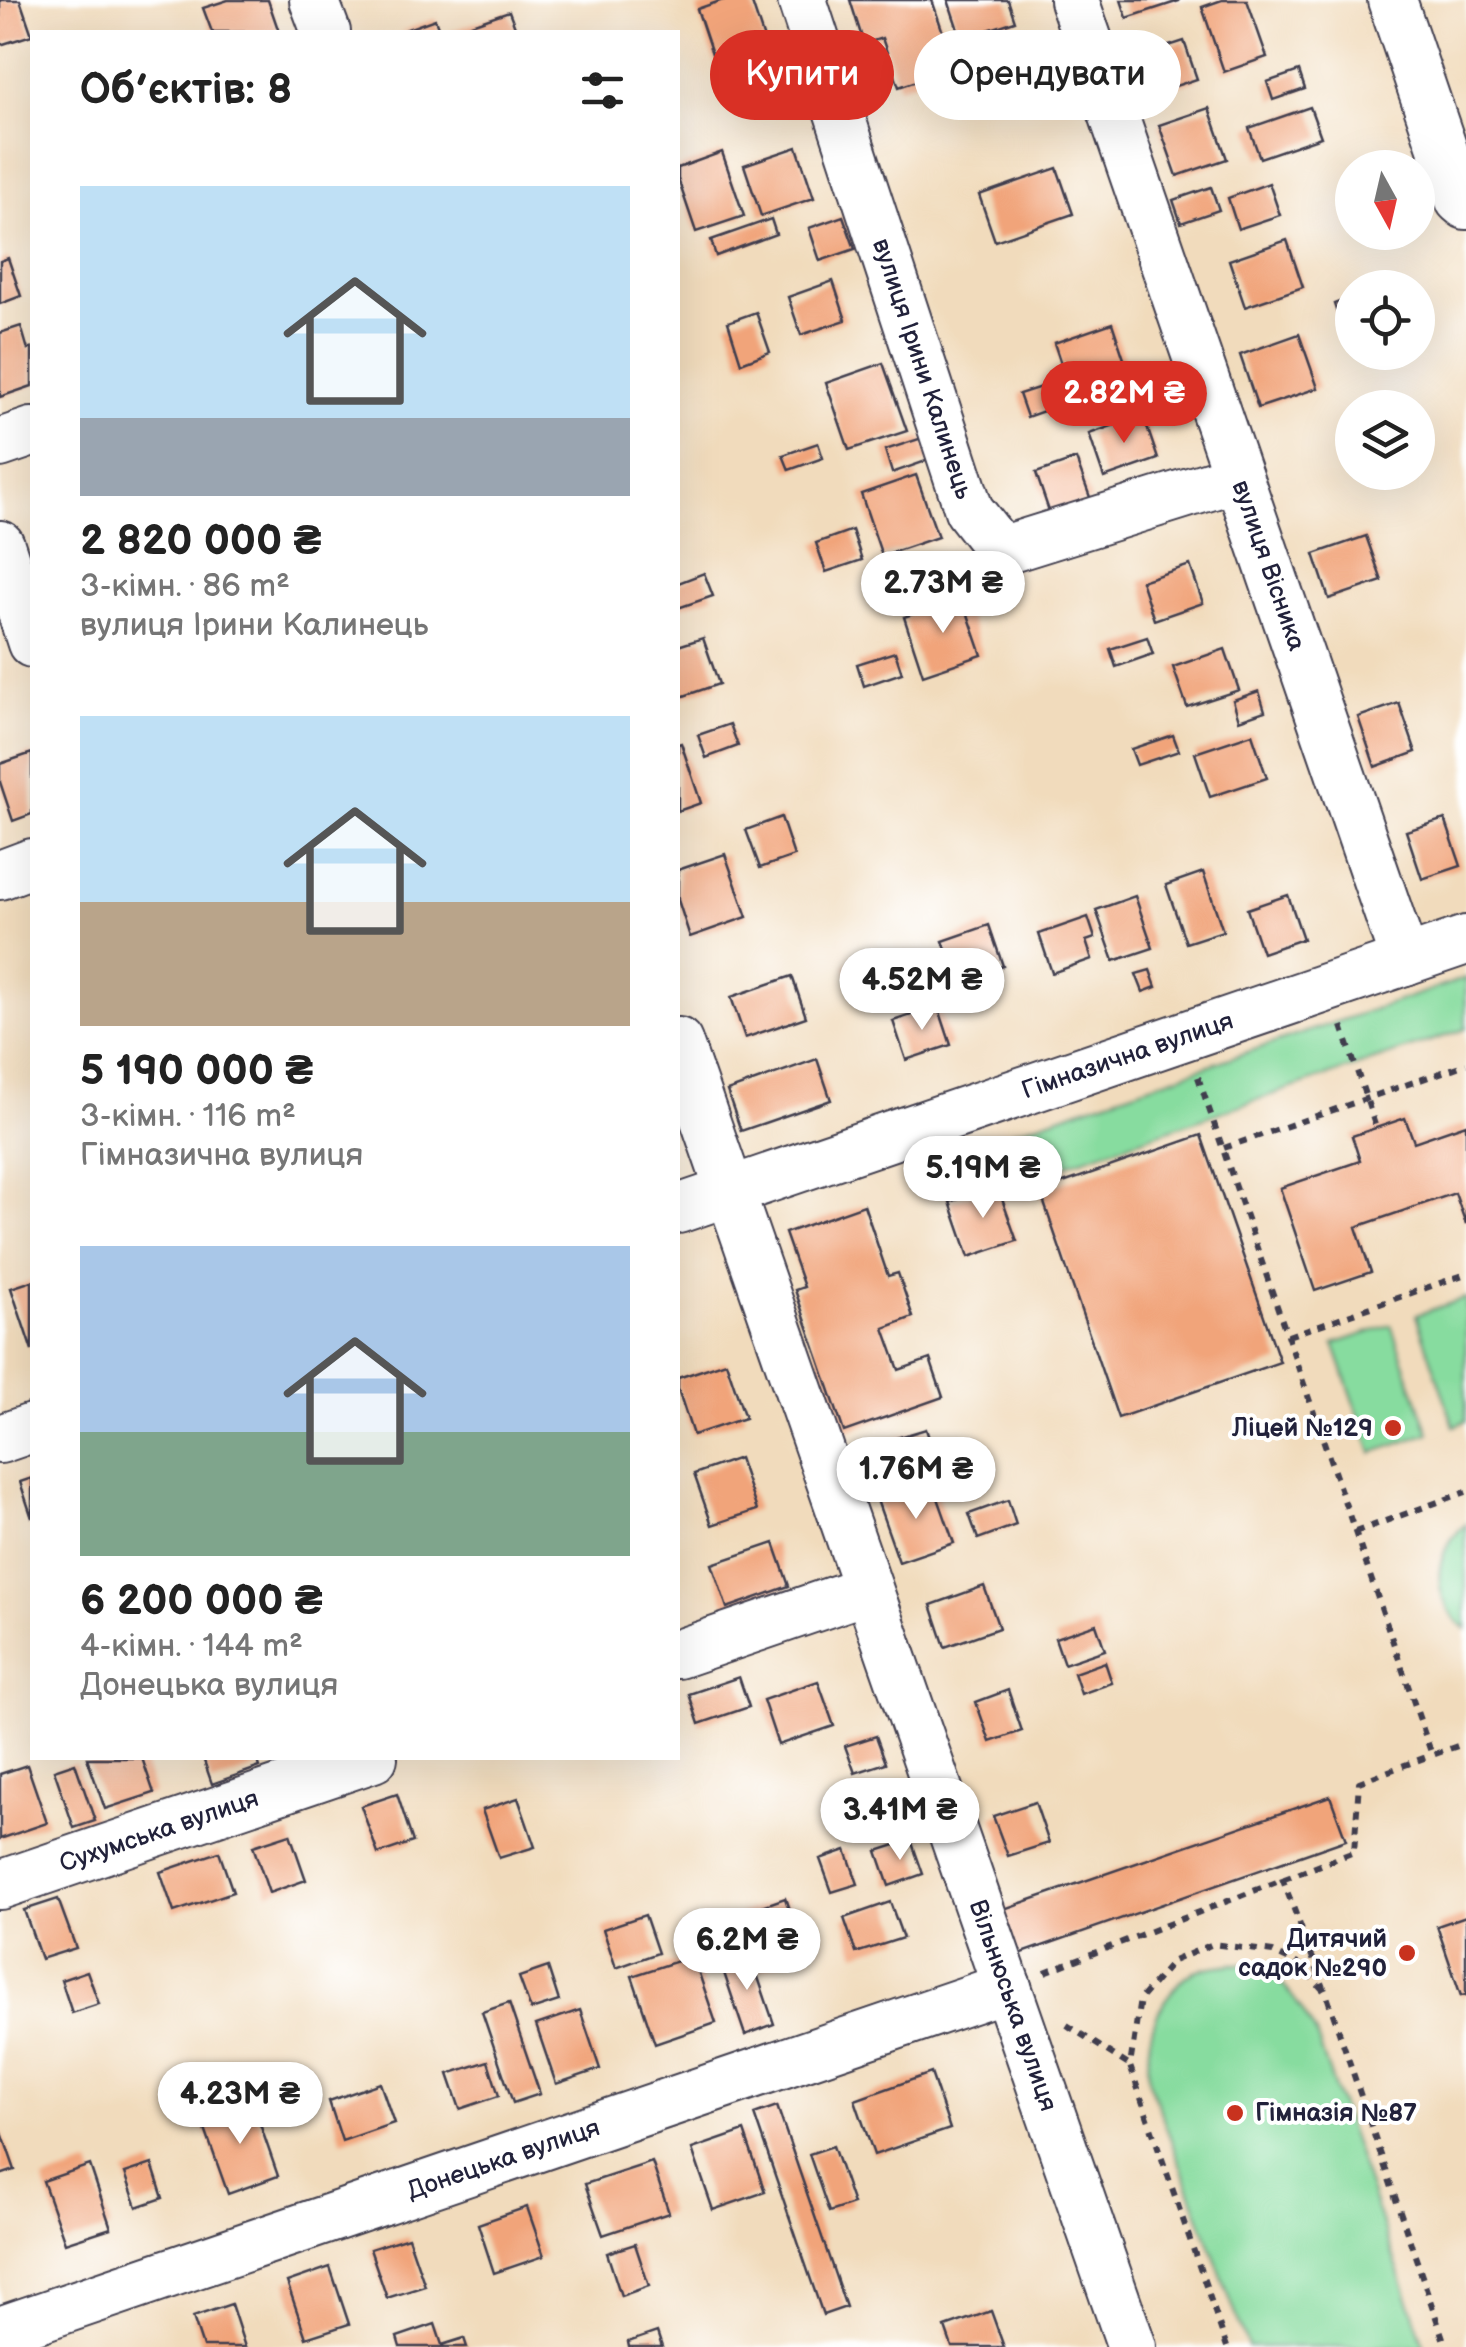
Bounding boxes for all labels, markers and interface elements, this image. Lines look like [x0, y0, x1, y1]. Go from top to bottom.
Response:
chip: Купити [710, 30, 894, 120]
chip: Орендувати [914, 30, 1181, 120]
icon: filters [575, 63, 630, 118]
text: Об’єктів: 8 [80, 65, 292, 116]
north arrow [1335, 150, 1435, 250]
map controls [1335, 150, 1435, 490]
street label: вулиця Ірини Калинець [866, 234, 980, 503]
icon: home [265, 251, 445, 431]
button: locate [1335, 270, 1435, 370]
pin: 2.82M ₴ [1032, 361, 1216, 446]
text: 2.82M ₴ [1063, 374, 1185, 413]
button: layers [1335, 390, 1435, 490]
street label: вулиця Вісника [1225, 476, 1312, 655]
text: 2 820 000 ₴ [80, 516, 322, 567]
pin: 2.73M ₴ [851, 551, 1035, 636]
text: 2.73M ₴ [883, 564, 1003, 603]
text: 3-кімн. · 86 m² [80, 567, 290, 606]
text: вулиця Ірини Калинець [80, 606, 429, 645]
icon: home [265, 781, 445, 961]
pin: 4.52M ₴ [830, 948, 1014, 1033]
text: 4.52M ₴ [861, 961, 983, 1000]
street label: Гімназична вулиця [1018, 1005, 1237, 1106]
text: 5 190 000 ₴ [80, 1046, 313, 1097]
text: 3-кімн. · 116 m² [80, 1097, 296, 1136]
text: Гімназична вулиця [80, 1136, 363, 1175]
pin: 5.19M ₴ [891, 1136, 1075, 1221]
text: 5.19M ₴ [925, 1149, 1041, 1188]
icon: home [265, 1311, 445, 1491]
place label: Ліцей №129 [1231, 1413, 1373, 1444]
marker: Ліцей №129 [1382, 1417, 1404, 1439]
pin: 1.76M ₴ [824, 1437, 1008, 1522]
text: 1.76M ₴ [859, 1450, 973, 1489]
text: 6 200 000 ₴ [80, 1576, 323, 1627]
text: 4-кімн. · 144 m² [80, 1627, 303, 1666]
text: Донецька вулиця [80, 1666, 338, 1705]
pin: 3.41M ₴ [808, 1778, 992, 1863]
street label: Сухумська вулиця [55, 1783, 263, 1879]
text: 3.41M ₴ [843, 1791, 957, 1830]
street label: Вільнюська вулиця [962, 1895, 1064, 2115]
pin: 6.2M ₴ [666, 1908, 828, 1993]
text: 6.2M ₴ [695, 1921, 799, 1960]
place label: Дитячий садок №290 [1238, 1924, 1387, 1984]
marker: Дитячий садок №290 [1396, 1942, 1418, 1964]
pin: 4.23M ₴ [148, 2062, 332, 2147]
text: 4.23M ₴ [180, 2075, 300, 2114]
place label: Гімназія №87 [1255, 2098, 1417, 2129]
marker: Гімназія №87 [1224, 2102, 1246, 2124]
street label: Донецька вулиця [403, 2112, 604, 2206]

